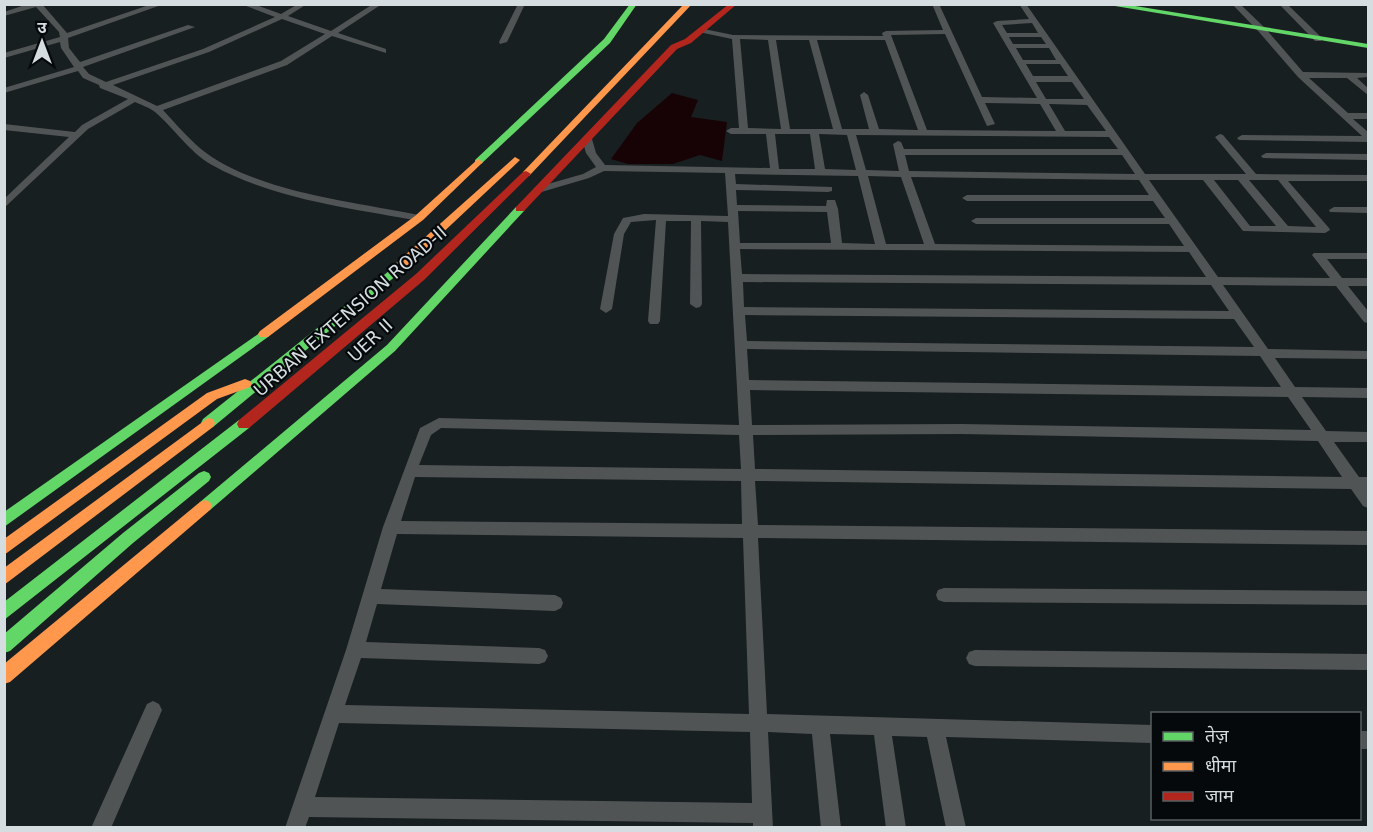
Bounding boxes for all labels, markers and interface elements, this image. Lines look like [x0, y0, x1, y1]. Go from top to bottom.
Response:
north arrow [12, 12, 72, 72]
text: उ [37, 18, 47, 37]
street label: URBAN EXTENSION ROAD-II [249, 222, 451, 400]
street label: UER II [343, 314, 397, 366]
legend [1151, 712, 1361, 820]
text: तेज़ [1205, 725, 1229, 746]
text: धीमा [1205, 755, 1236, 776]
text: जाम [1205, 785, 1235, 806]

